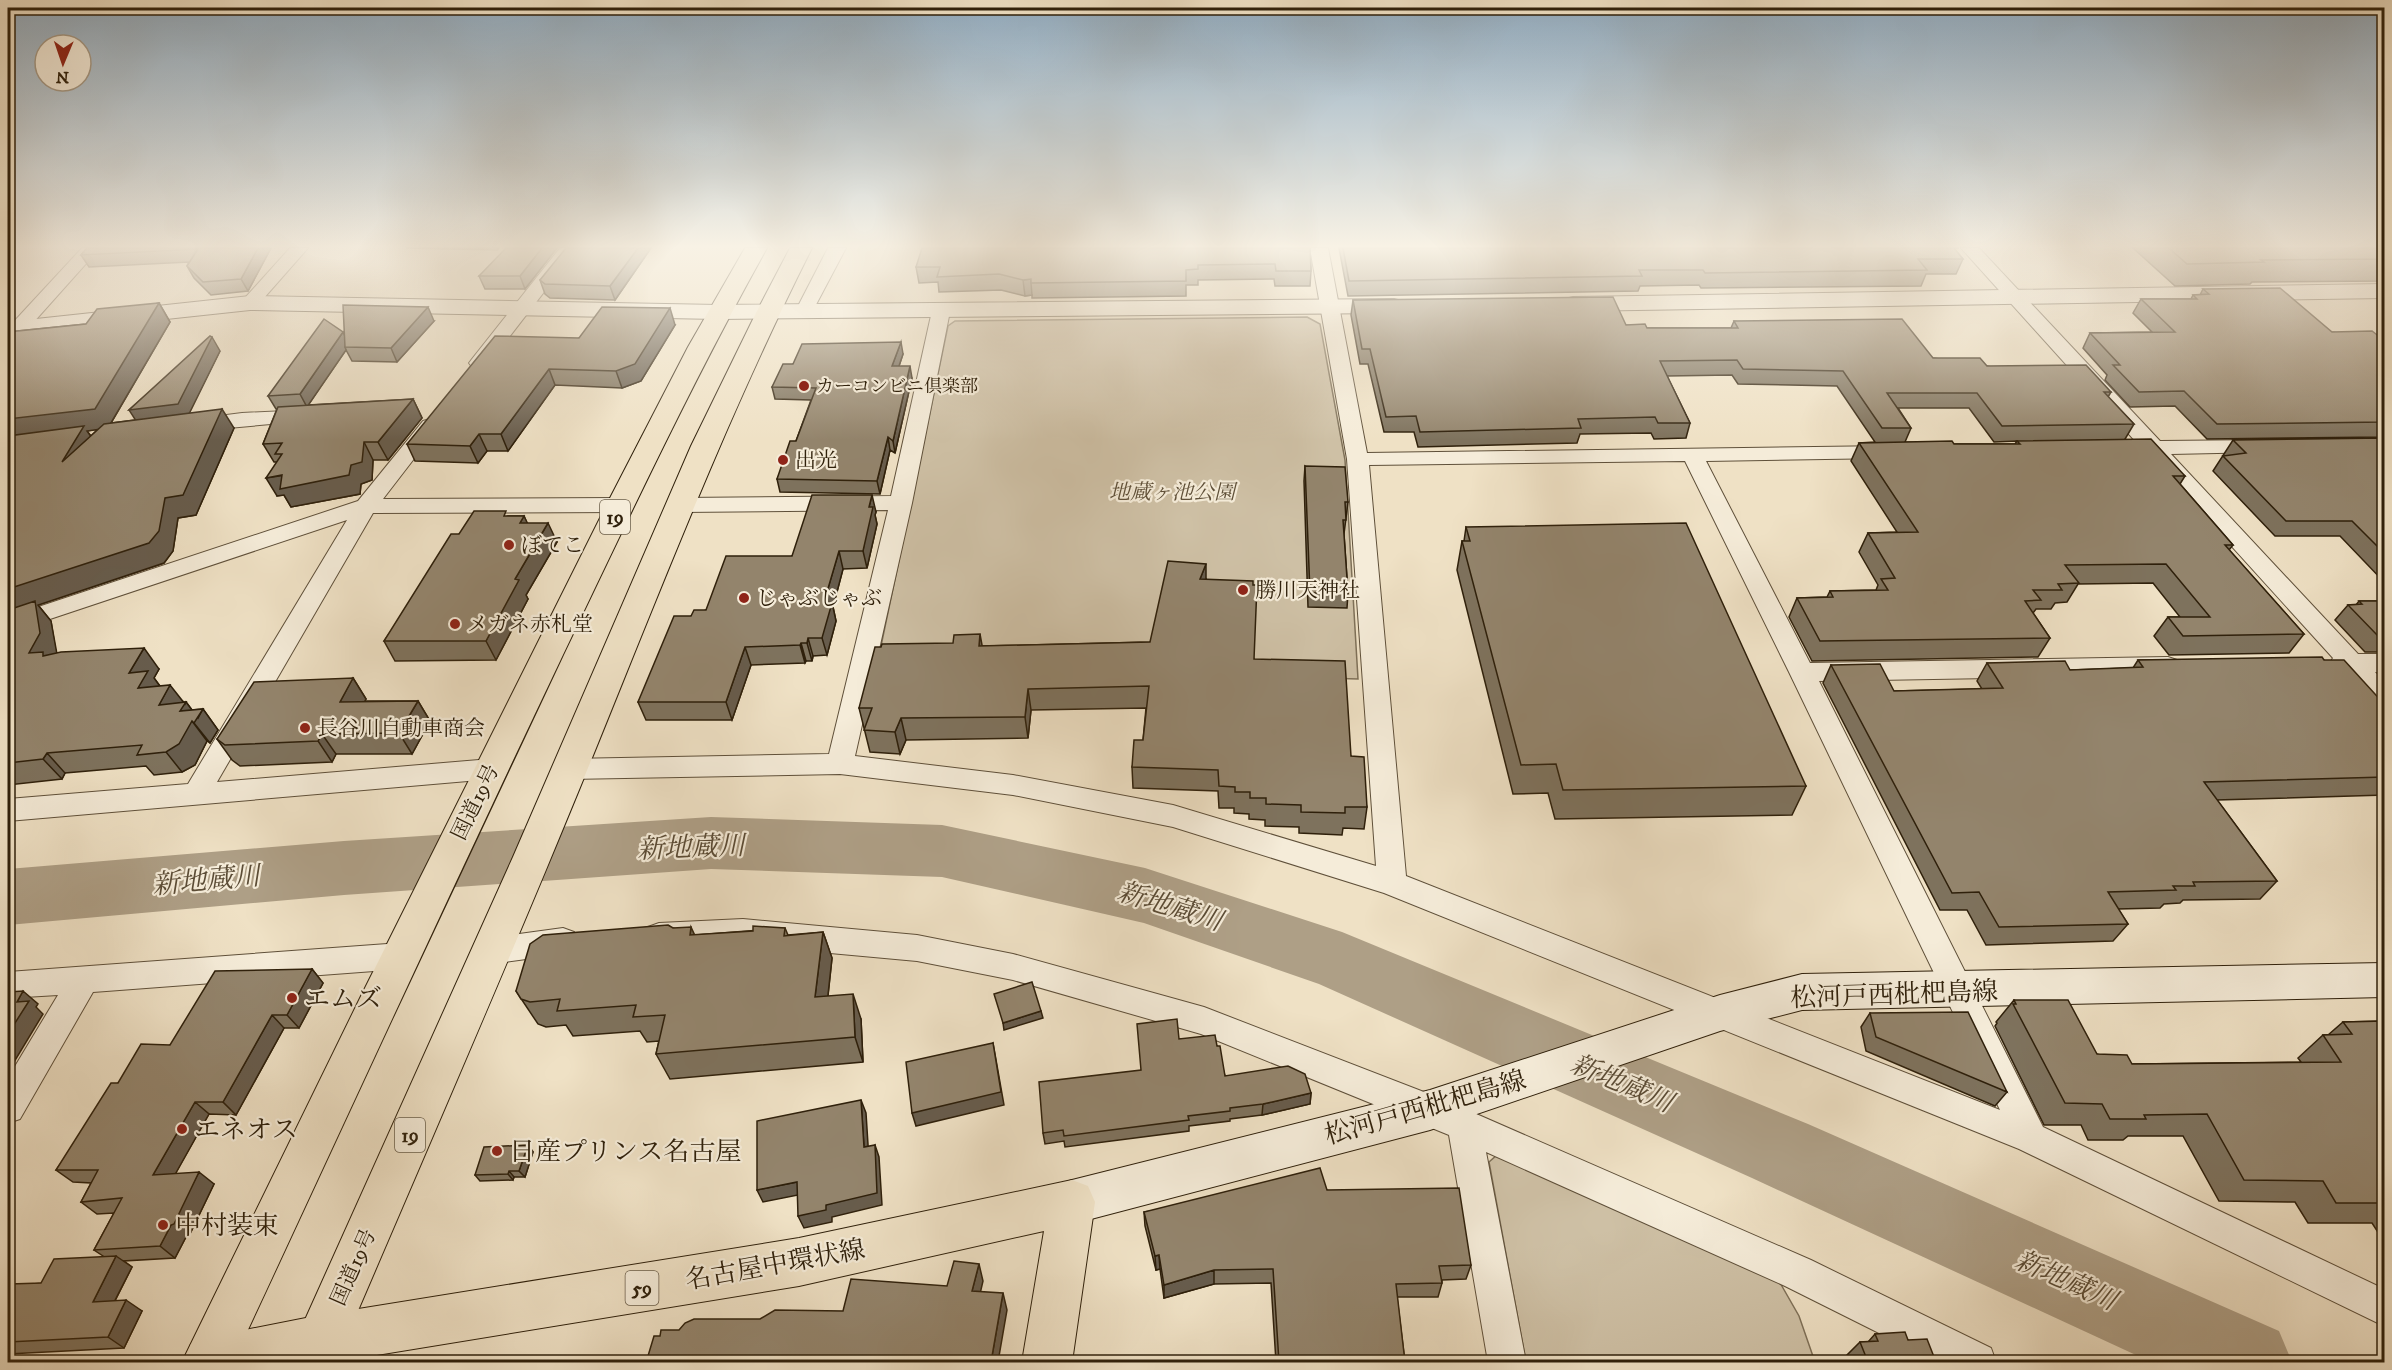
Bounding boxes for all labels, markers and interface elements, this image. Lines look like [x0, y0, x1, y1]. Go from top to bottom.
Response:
north arrow [33, 33, 93, 93]
text: N [56, 67, 69, 87]
place label: カーコンビニ倶楽部 [816, 376, 978, 398]
marker: カーコンビニ倶楽部 [797, 379, 811, 393]
place label: 出光 [795, 448, 837, 474]
marker: 出光 [776, 453, 790, 467]
park label: 地蔵ヶ池公園 [1109, 480, 1238, 506]
road number: 19 [600, 500, 630, 534]
place label: ぼてこ [521, 533, 584, 559]
marker: ぼてこ [502, 538, 516, 552]
place label: 勝川天神社 [1255, 578, 1360, 604]
marker: 勝川天神社 [1236, 583, 1250, 597]
place label: じゃぶじゃぶ [756, 586, 882, 612]
marker: じゃぶじゃぶ [737, 591, 751, 605]
place label: メガネ赤札堂 [467, 612, 593, 638]
marker: メガネ赤札堂 [448, 617, 462, 631]
place label: 長谷川自動車商会 [317, 716, 485, 742]
marker: 長谷川自動車商会 [298, 721, 312, 735]
street label: 国道19号 [446, 760, 505, 845]
water label: 新地蔵川 [636, 829, 749, 867]
water label: 新地蔵川 [151, 859, 264, 903]
water label: 新地蔵川 [1113, 875, 1229, 940]
street label: 松河戸西枇杷島線 [1790, 975, 1999, 1016]
place label: エムズ [304, 983, 382, 1016]
marker: エムズ [285, 991, 299, 1005]
water label: 新地蔵川 [1565, 1047, 1681, 1122]
street label: 松河戸西枇杷島線 [1321, 1064, 1530, 1153]
place label: エネオス [194, 1114, 298, 1147]
road number: 19 [395, 1118, 425, 1152]
marker: エネオス [175, 1122, 189, 1136]
place label: 日産プリンス名古屋 [509, 1136, 741, 1169]
marker: 日産プリンス名古屋 [490, 1144, 504, 1158]
place label: 中村装束 [175, 1210, 279, 1243]
marker: 中村装束 [156, 1218, 170, 1232]
street label: 国道19号 [326, 1225, 382, 1310]
street label: 名古屋中環状線 [683, 1233, 868, 1298]
water label: 新地蔵川 [2009, 1243, 2125, 1320]
road number: 59 [626, 1271, 658, 1305]

